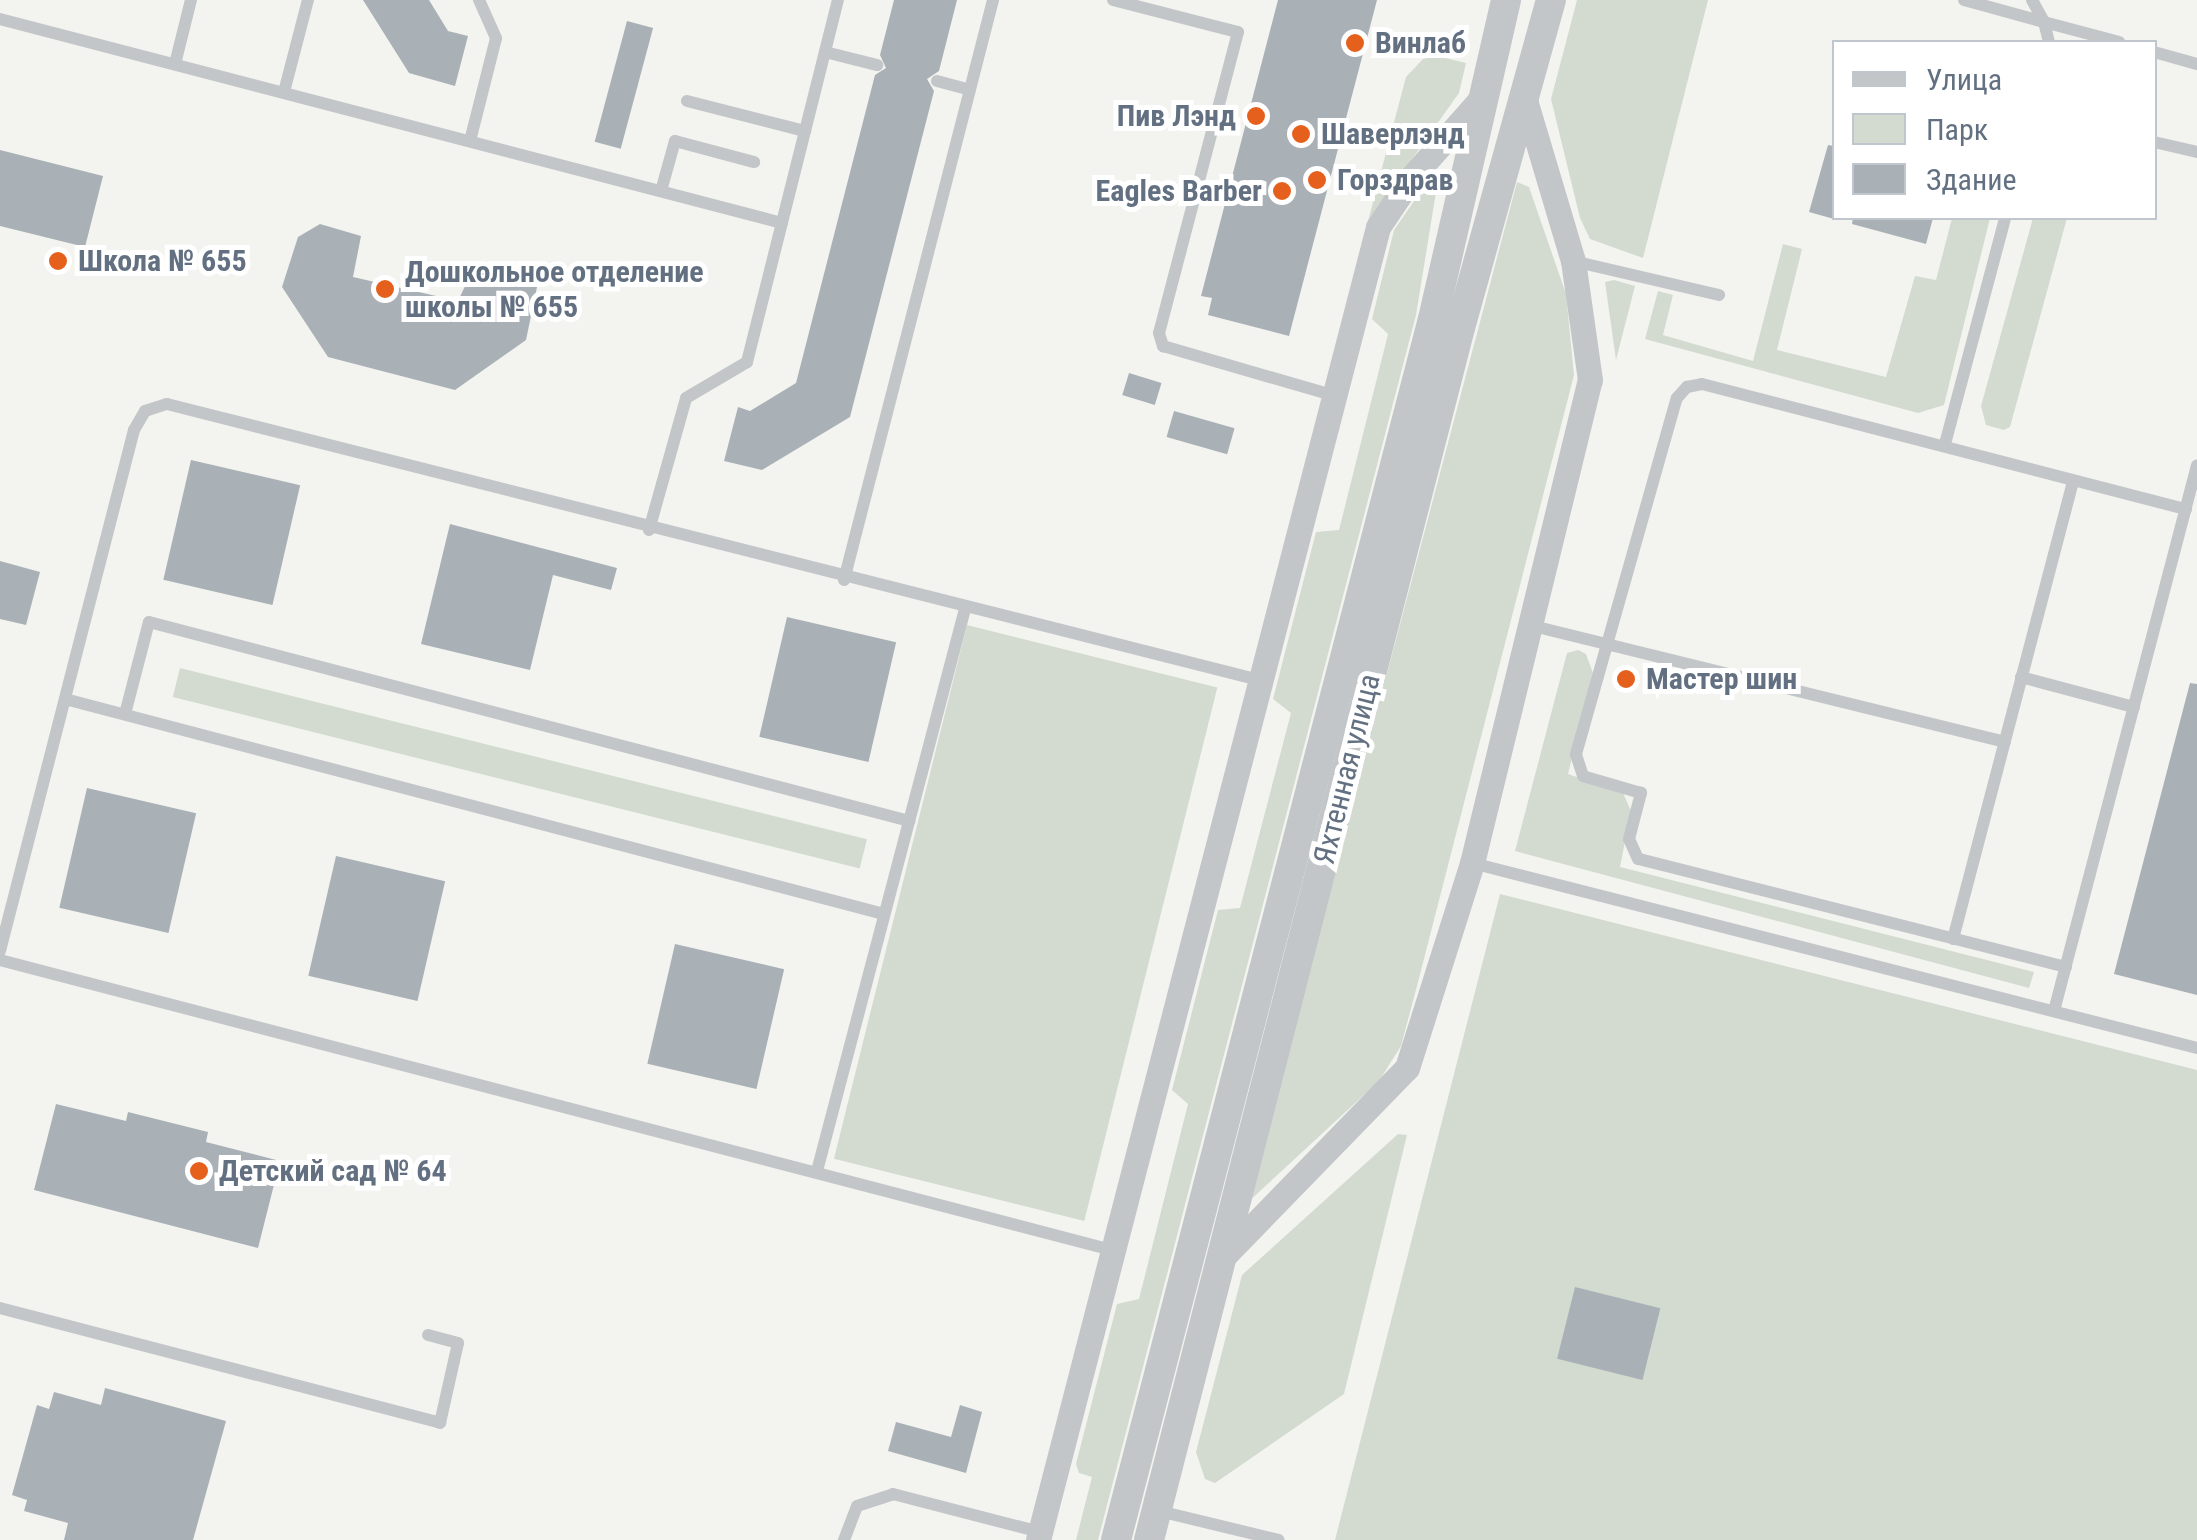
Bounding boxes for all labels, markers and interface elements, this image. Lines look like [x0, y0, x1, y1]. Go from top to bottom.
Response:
place label: Винлаб [1375, 25, 1466, 61]
marker: Винлаб [1344, 32, 1366, 54]
legend [1832, 40, 2157, 220]
text: Улица [1926, 62, 2002, 97]
place label: Пив Лэнд [1117, 98, 1236, 134]
marker: Пив Лэнд [1245, 105, 1267, 127]
text: Парк [1926, 112, 1988, 147]
place label: Шаверлэнд [1321, 116, 1465, 152]
marker: Шаверлэнд [1290, 123, 1312, 145]
place label: Горздрав [1337, 162, 1453, 198]
text: Здание [1926, 162, 2017, 197]
marker: Горздрав [1306, 169, 1328, 191]
place label: Eagles Barber [1096, 173, 1262, 209]
marker: Eagles Barber [1271, 180, 1293, 202]
place label: Школа № 655 [78, 243, 247, 279]
marker: Школа № 655 [47, 250, 69, 272]
place label: Дошкольное отделение школы № 655 [405, 254, 704, 324]
marker: Дошкольное отделение школы № 655 [374, 278, 396, 300]
place label: Мастер шин [1646, 661, 1797, 697]
marker: Мастер шин [1615, 668, 1637, 690]
street label: Яхтенная улица [1306, 670, 1388, 868]
place label: Детский сад № 64 [219, 1153, 447, 1189]
marker: Детский сад № 64 [188, 1160, 210, 1182]

